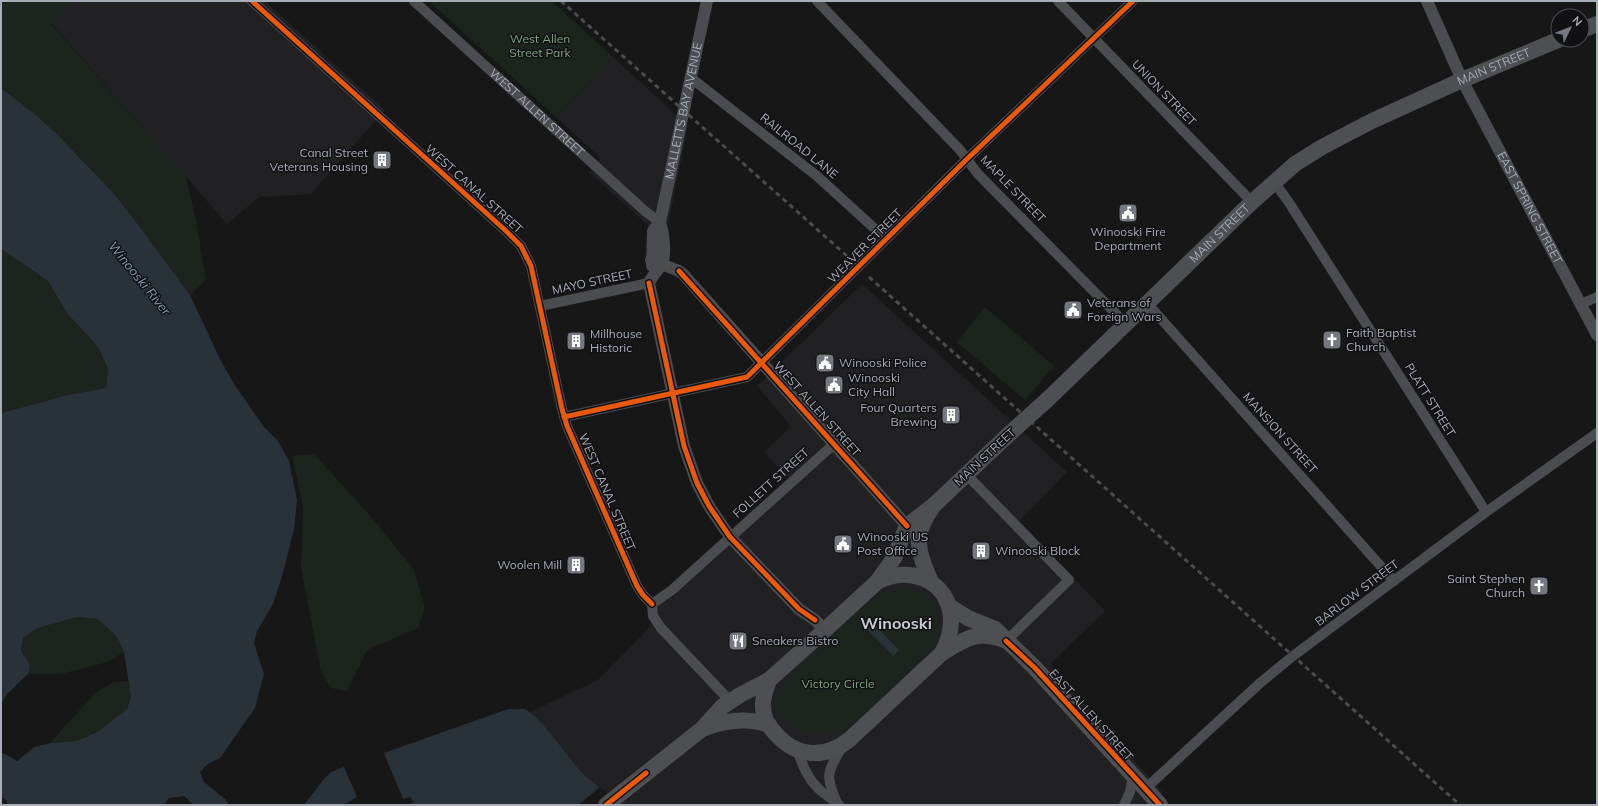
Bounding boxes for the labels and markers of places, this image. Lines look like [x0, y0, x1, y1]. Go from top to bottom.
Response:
place label: Canal Street Veterans Housing [269, 145, 368, 174]
building icon: Canal Street Veterans Housing [371, 149, 393, 171]
public building icon: Winooski Fire Department [1117, 202, 1139, 224]
place label: Winooski Fire Department [1090, 224, 1166, 253]
place label: Veterans of Foreign Wars [1087, 295, 1162, 324]
public building icon: Veterans of Foreign Wars [1062, 299, 1084, 321]
place label: Faith Baptist Church [1346, 325, 1417, 354]
place label: Millhouse Historic [590, 326, 642, 355]
church icon: Faith Baptist Church [1321, 329, 1343, 351]
building icon: Millhouse Historic [565, 330, 587, 352]
public building icon: Winooski Police [814, 352, 836, 374]
place label: Winooski Police [839, 355, 927, 370]
place label: Winooski City Hall [848, 370, 900, 399]
public building icon: Winooski City Hall [823, 374, 845, 396]
place label: Four Quarters Brewing [860, 400, 937, 429]
building icon: Four Quarters Brewing [940, 404, 962, 426]
place label: Winooski US Post Office [857, 529, 928, 558]
public building icon: Winooski US Post Office [832, 533, 854, 555]
building icon: Winooski Block [970, 540, 992, 562]
place label: Winooski Block [995, 543, 1081, 558]
building icon: Woolen Mill [565, 554, 587, 576]
place label: Woolen Mill [497, 557, 562, 572]
place label: Saint Stephen Church [1447, 571, 1525, 600]
church icon: Saint Stephen Church [1528, 575, 1550, 597]
restaurant icon: Sneakers Bistro [727, 630, 749, 652]
place label: Sneakers Bistro [752, 633, 839, 648]

